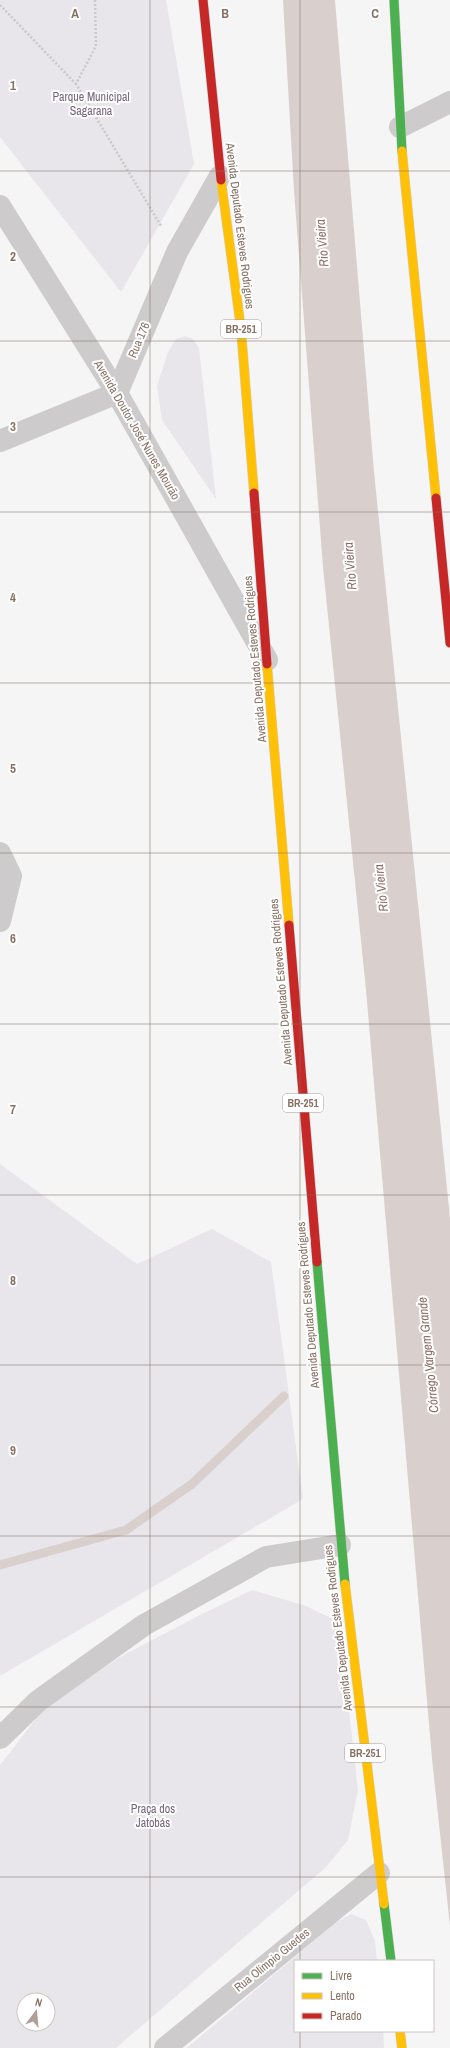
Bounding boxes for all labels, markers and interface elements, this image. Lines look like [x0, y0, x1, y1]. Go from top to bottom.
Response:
text: A [71, 5, 79, 22]
text: B [221, 5, 229, 22]
text: C [371, 5, 379, 22]
text: 1 [10, 77, 16, 94]
park label: Parque Municipal Sagarana [52, 89, 130, 119]
street label: Avenida Deputado Esteves Rodrigues [222, 141, 258, 310]
water label: Rio Vieira [311, 218, 333, 268]
text: 2 [10, 248, 16, 265]
street label: Rua 176 [124, 320, 154, 360]
road number: BR-251 [221, 320, 261, 338]
street label: Avenida Doutor José Nunes Mourão [90, 356, 184, 503]
text: 3 [10, 418, 16, 435]
water label: Rio Vieira [339, 541, 361, 591]
street label: Avenida Deputado Esteves Rodrigues [240, 575, 270, 744]
text: 4 [10, 589, 16, 606]
text: 5 [10, 760, 16, 777]
water label: Rio Vieira [370, 863, 392, 913]
street label: Avenida Deputado Esteves Rodrigues [266, 898, 296, 1067]
text: 6 [10, 930, 16, 947]
road number: BR-251 [283, 1094, 323, 1112]
text: 7 [10, 1101, 16, 1118]
street label: Avenida Deputado Esteves Rodrigues [293, 1221, 323, 1390]
text: 8 [10, 1272, 16, 1289]
water label: Córrego Vargem Grande [413, 1296, 443, 1414]
text: 9 [10, 1442, 16, 1459]
street label: Avenida Deputado Esteves Rodrigues [320, 1544, 356, 1713]
road number: BR-251 [345, 1744, 385, 1762]
park label: Praça dos Jatobás [131, 1801, 175, 1831]
street label: Rua Olímpio Guedes [231, 1925, 313, 1995]
legend [294, 1960, 434, 2032]
text: Livre [330, 1968, 352, 1984]
text: Lento [330, 1988, 355, 2004]
north arrow [16, 1992, 56, 2032]
text: N [34, 1995, 44, 2010]
text: Parado [330, 2008, 362, 2024]

